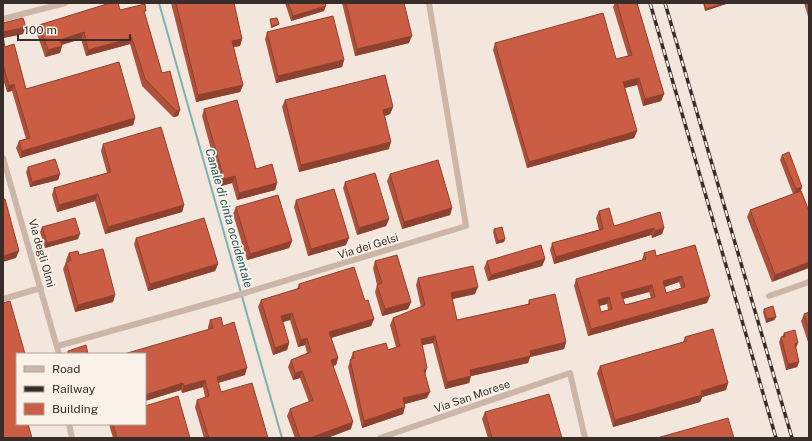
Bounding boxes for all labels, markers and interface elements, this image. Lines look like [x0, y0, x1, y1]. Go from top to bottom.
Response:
scale bar [18, 16, 130, 42]
text: 100 m [24, 23, 57, 37]
water label: Canale di cinta occidentale [202, 147, 256, 290]
street label: Via degli Olmi [27, 217, 57, 289]
street label: Via dei Gelsi [336, 231, 400, 261]
legend [16, 353, 146, 425]
text: Road [52, 362, 80, 376]
street label: Via San Morese [433, 377, 511, 415]
text: Railway [52, 382, 96, 396]
text: Building [52, 402, 98, 416]

